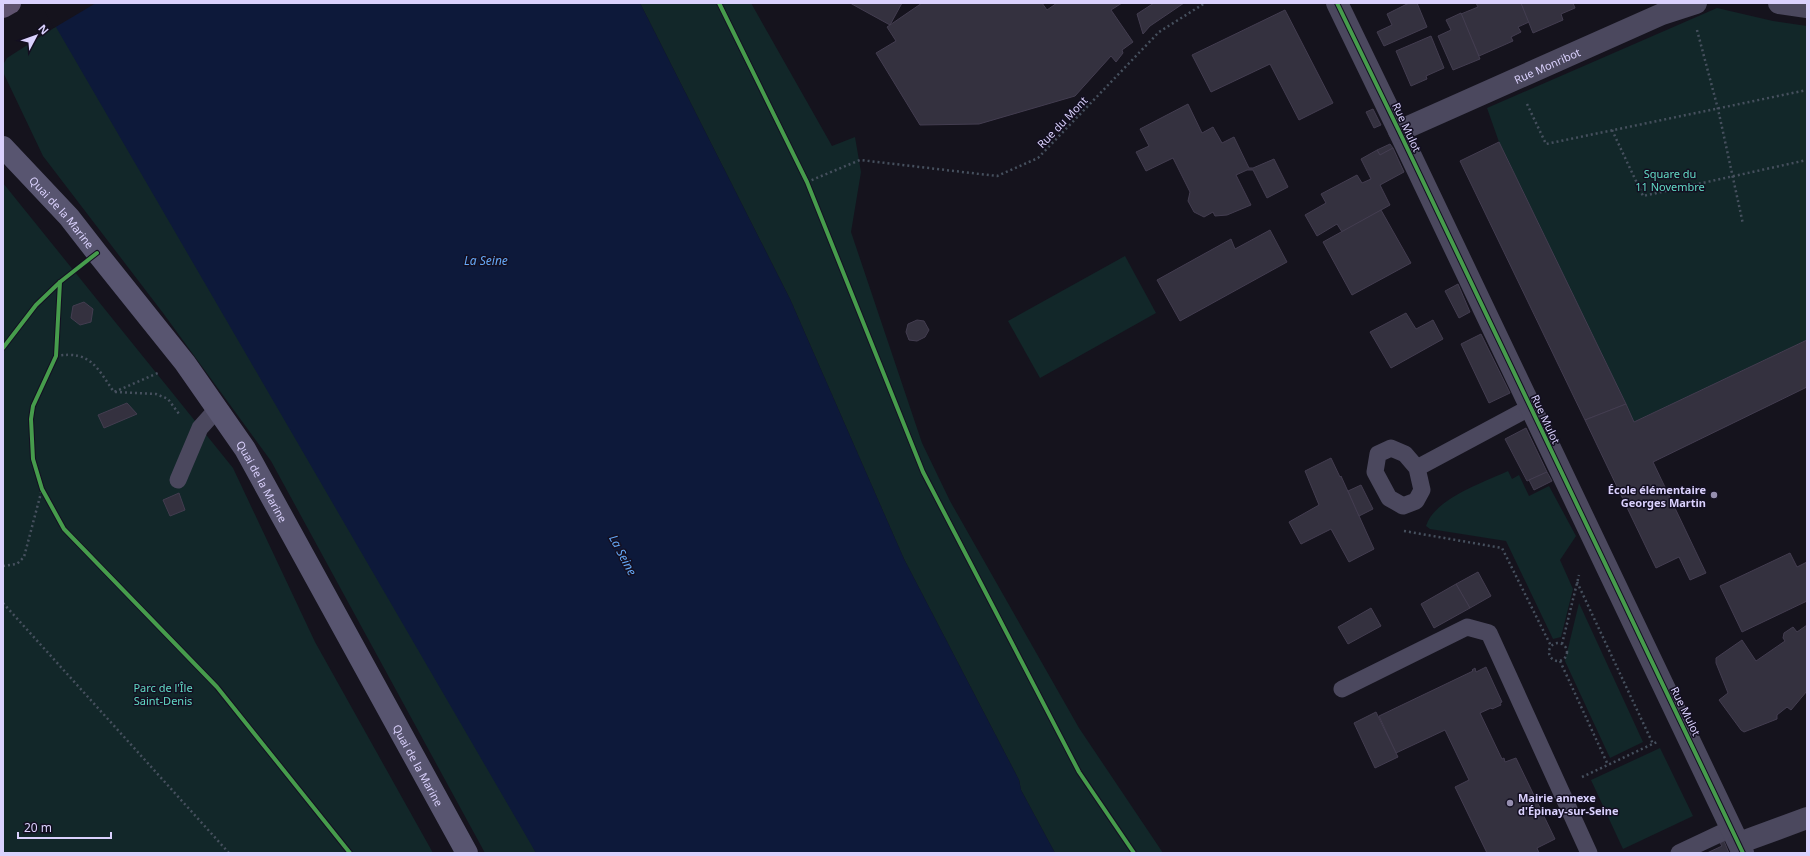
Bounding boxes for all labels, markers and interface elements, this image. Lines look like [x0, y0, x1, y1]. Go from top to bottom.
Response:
north arrow [16, 16, 56, 56]
text: N [35, 21, 53, 37]
street label: Rue Monribot [1512, 44, 1583, 86]
street label: Rue du Mont [1033, 93, 1091, 151]
street label: Rue Mulot [1389, 100, 1425, 154]
park label: Square du 11 Novembre [1635, 166, 1705, 194]
street label: Quai de la Marine [26, 173, 98, 251]
water label: La Seine [464, 252, 508, 269]
street label: Rue Mulot [1528, 392, 1564, 446]
street label: Quai de la Marine [233, 437, 291, 525]
place label: École élémentaire Georges Martin [1608, 482, 1706, 510]
marker: École élémentaire Georges Martin [1709, 490, 1719, 500]
water label: La Seine [605, 532, 641, 578]
park label: Parc de l'Île Saint-Denis [133, 680, 193, 708]
street label: Rue Mulot [1668, 684, 1704, 738]
street label: Quai de la Marine [390, 721, 447, 809]
place label: Mairie annexe d'Épinay-sur-Seine [1518, 790, 1619, 818]
marker: Mairie annexe d'Épinay-sur-Seine [1505, 798, 1515, 808]
scale bar [18, 814, 111, 840]
text: 20 m [24, 819, 52, 836]

